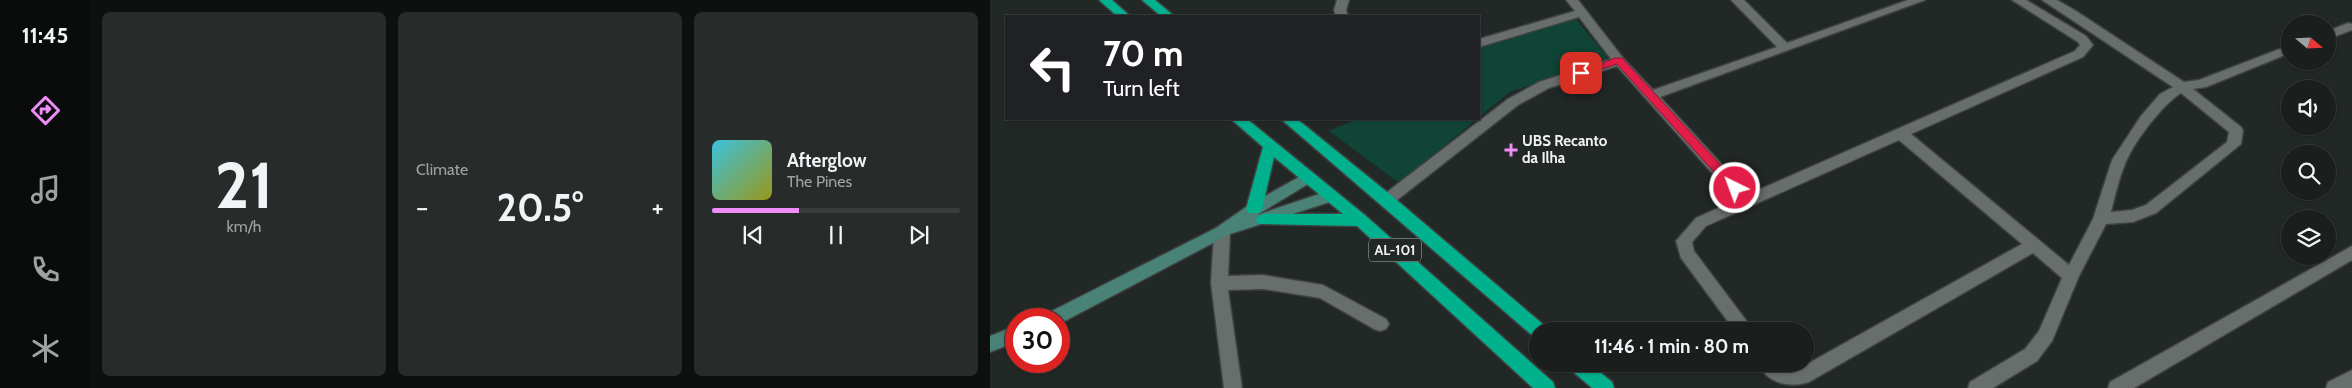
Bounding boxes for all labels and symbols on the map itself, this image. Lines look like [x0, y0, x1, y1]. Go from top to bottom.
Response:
north arrow [2281, 15, 2336, 70]
pin [1560, 52, 1602, 94]
place label: UBS Recanto da Ilha [1522, 132, 1608, 167]
marker: UBS Recanto da Ilha [1504, 143, 1518, 157]
position arrow [1708, 161, 1760, 213]
road number: AL-101 [1369, 238, 1421, 262]
speed limit sign: 30 [1005, 308, 1070, 373]

